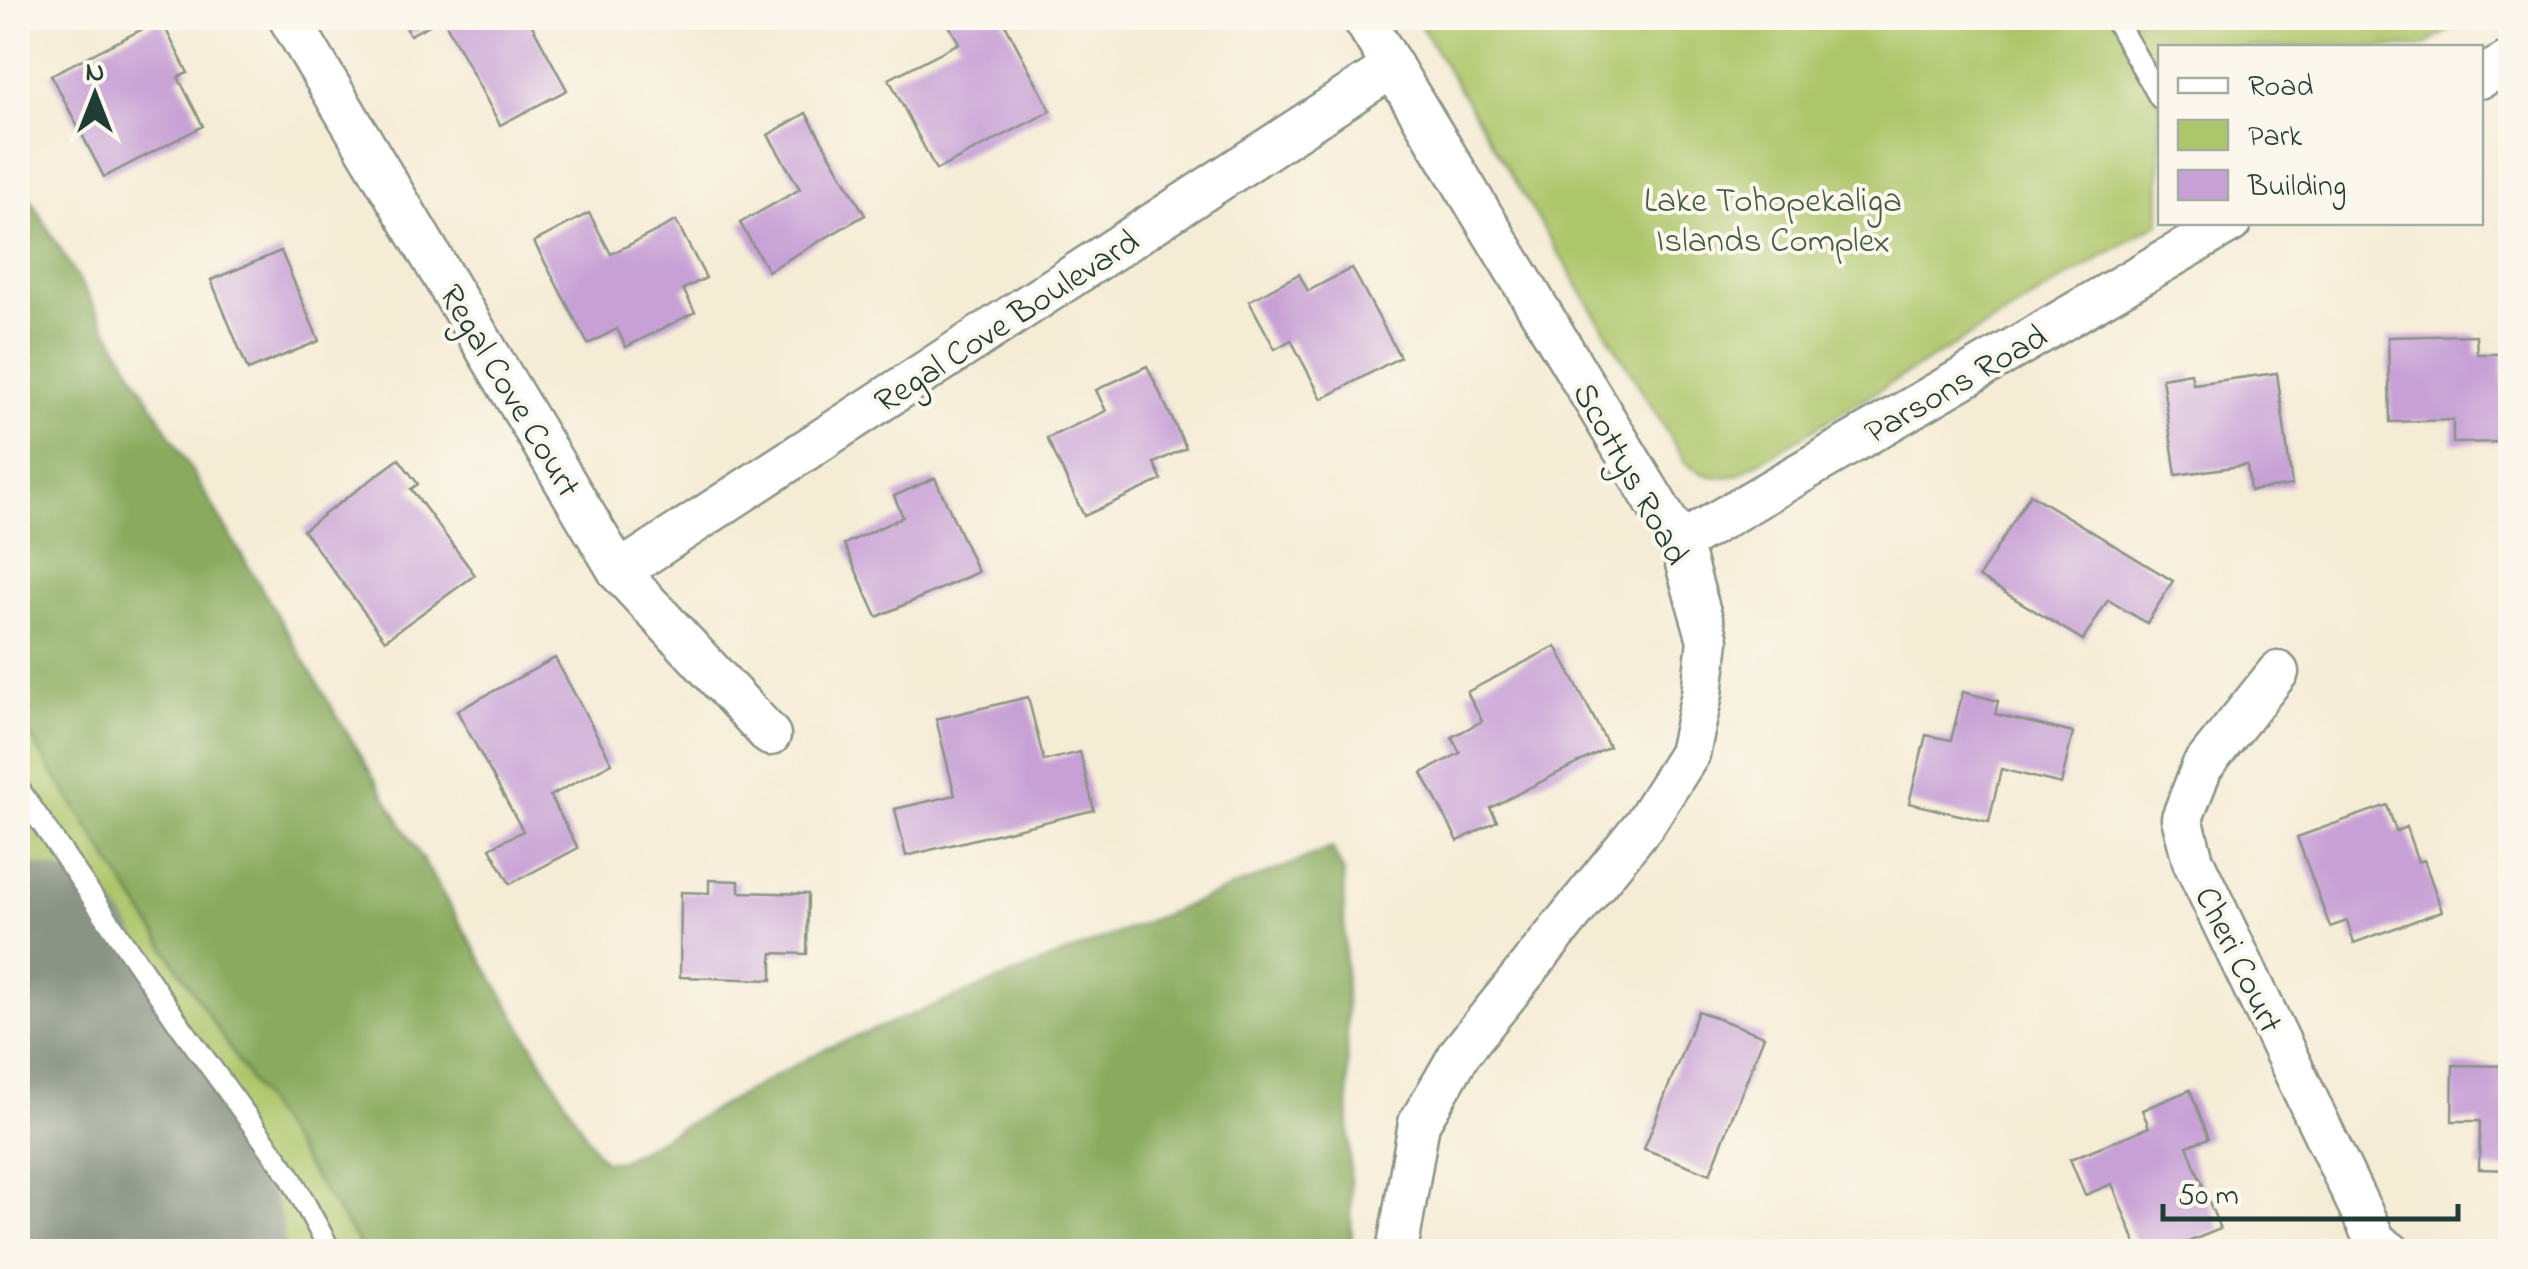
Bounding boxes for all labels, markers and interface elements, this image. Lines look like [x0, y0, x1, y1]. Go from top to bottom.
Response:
north arrow [45, 45, 145, 145]
legend [2158, 45, 2483, 225]
text: N [86, 53, 104, 94]
text: Road [2248, 66, 2313, 110]
text: Park [2248, 116, 2303, 160]
text: Building [2247, 166, 2346, 210]
park label: Lake Tohopekaliga Islands Complex [1644, 177, 1902, 268]
street label: Regal Cove Boulevard [865, 218, 1150, 428]
street label: Regal Cove Court [424, 276, 592, 508]
street label: Parsons Road [1856, 313, 2058, 459]
street label: Scottys Road [1558, 374, 1700, 575]
street label: Cheri Court [2179, 879, 2294, 1043]
scale bar [2163, 1159, 2458, 1221]
text: 50 m [2178, 1175, 2239, 1219]

